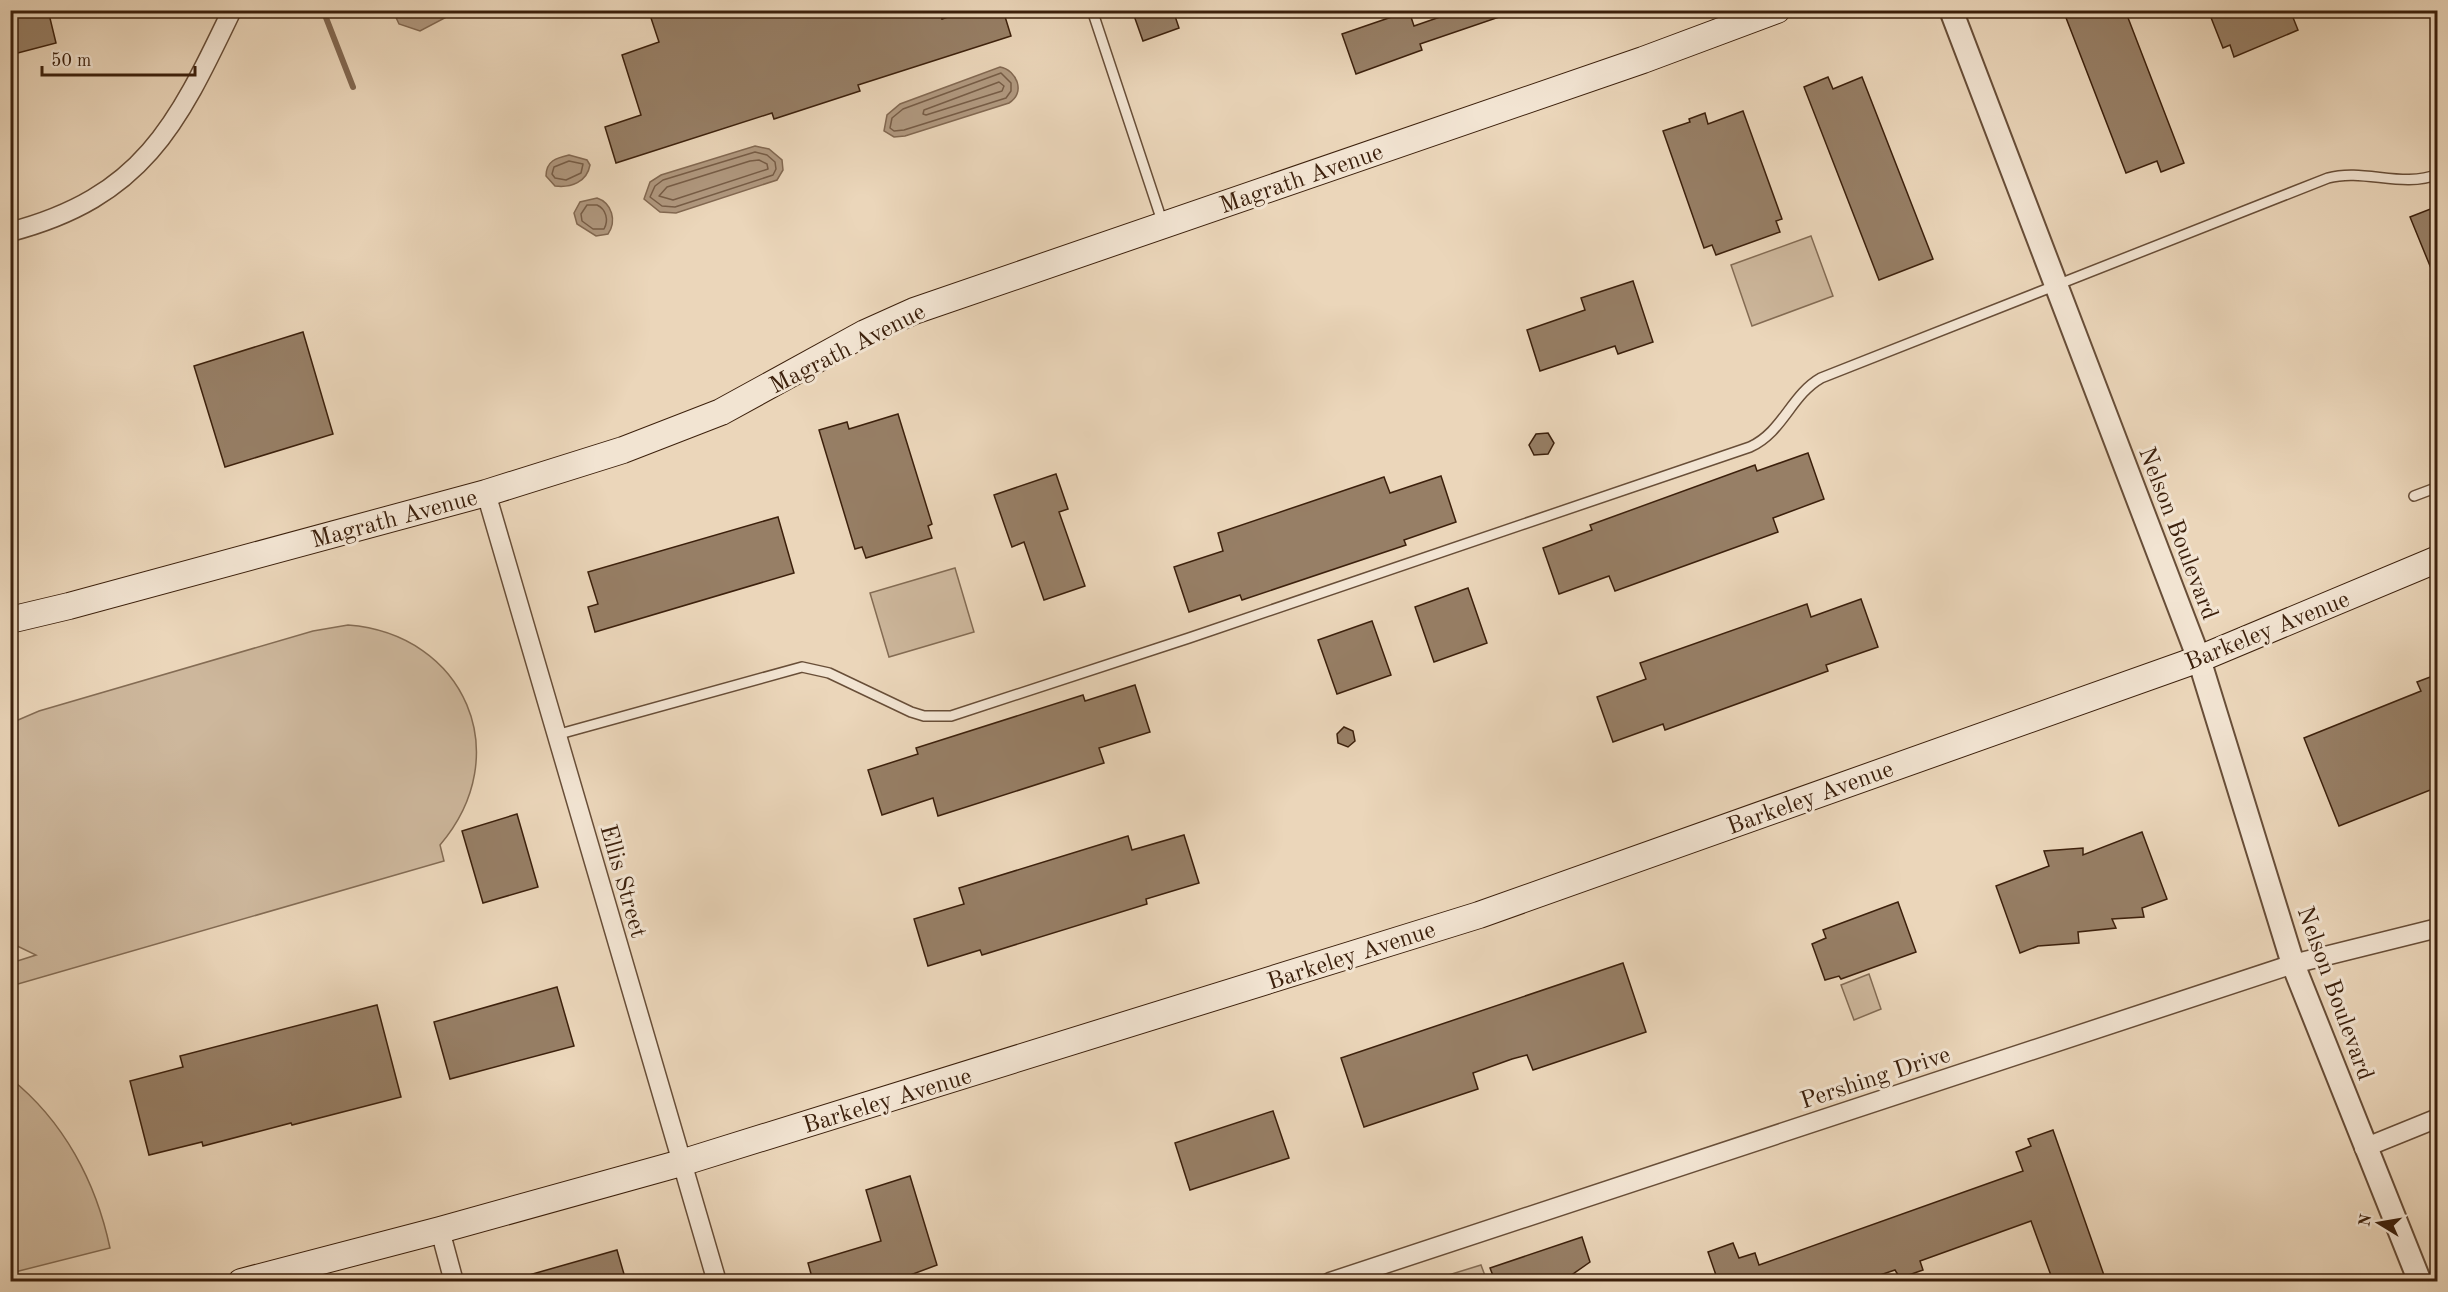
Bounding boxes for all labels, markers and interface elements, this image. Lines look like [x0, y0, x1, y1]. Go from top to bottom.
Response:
scale bar [42, 39, 195, 77]
text: 50 m [51, 52, 91, 70]
street label: Magrath Avenue [1217, 141, 1386, 219]
street label: Magrath Avenue [766, 300, 930, 399]
street label: Nelson Boulevard [2133, 444, 2221, 623]
street label: Magrath Avenue [309, 486, 480, 554]
street label: Barkeley Avenue [2182, 588, 2353, 676]
street label: Barkeley Avenue [1724, 758, 1897, 840]
street label: Ellis Street [594, 822, 650, 941]
street label: Nelson Boulevard [2292, 904, 2377, 1084]
street label: Barkeley Avenue [1265, 918, 1439, 995]
street label: Pershing Drive [1798, 1043, 1954, 1114]
street label: Barkeley Avenue [800, 1065, 975, 1139]
north arrow [2349, 1193, 2409, 1253]
text: N [2357, 1212, 2375, 1228]

